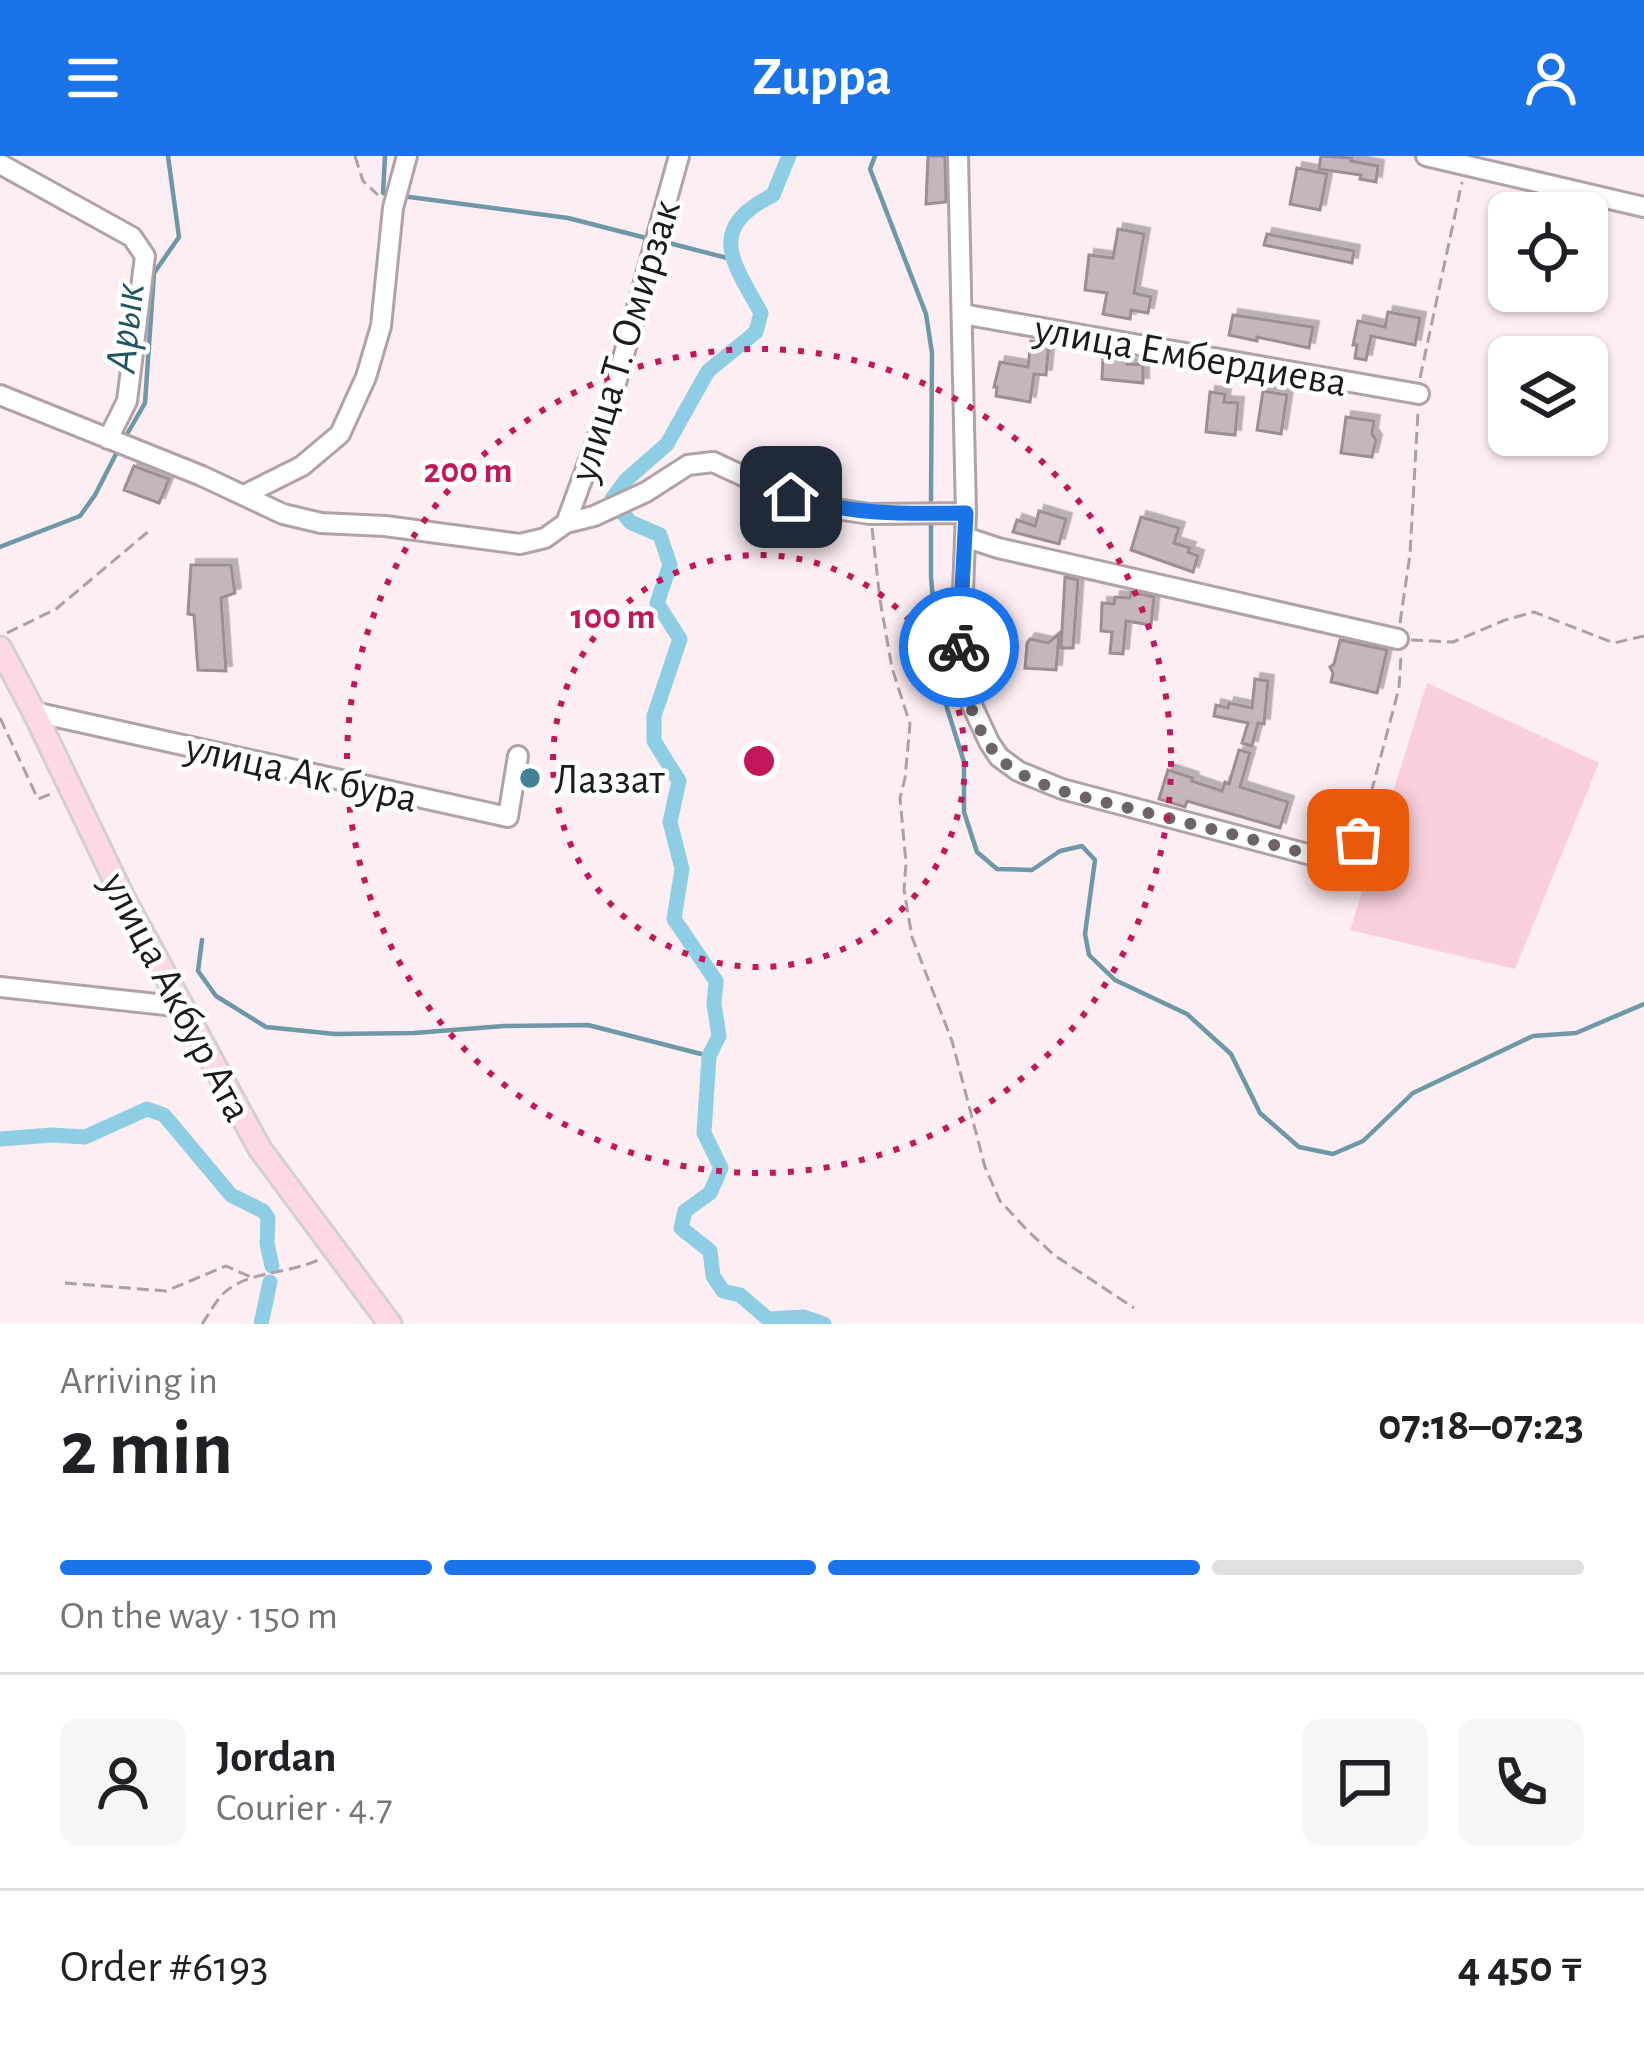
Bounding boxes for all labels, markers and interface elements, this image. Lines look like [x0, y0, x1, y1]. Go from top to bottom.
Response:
icon: menu [60, 45, 126, 111]
icon: person [1518, 45, 1584, 111]
text: Zuppa [753, 51, 891, 105]
map controls [1488, 192, 1608, 456]
button: locate [1488, 192, 1608, 312]
street label: улица Т. Омирзак [562, 195, 688, 487]
water label: Арык [98, 281, 153, 377]
street label: улица Ембердиева [1030, 308, 1350, 404]
button: layers [1488, 336, 1608, 456]
pin [740, 446, 842, 548]
text: 200 m [424, 453, 512, 489]
icon: home [758, 464, 824, 530]
courier [899, 587, 1019, 707]
text: 100 m [571, 599, 655, 635]
icon: bike [926, 614, 992, 680]
street label: улица Ак бура [181, 726, 421, 820]
centre of rings [738, 740, 780, 782]
place label: Лаззат [554, 759, 665, 801]
marker: Лаззат [517, 765, 543, 791]
pin [1307, 789, 1409, 891]
icon: bag [1325, 807, 1391, 873]
street label: улица Акбур Ата [93, 865, 259, 1128]
text: Arriving in [60, 1362, 218, 1401]
text: 07:18–07:23 [1378, 1403, 1584, 1448]
text: 2 min [60, 1411, 233, 1489]
text: On the way · 150 m [60, 1597, 338, 1636]
button: person [60, 1719, 186, 1845]
button: chat [1302, 1719, 1428, 1845]
button: phone [1458, 1719, 1584, 1845]
text: Jordan [216, 1735, 337, 1780]
text: Courier · 4.7 [216, 1789, 393, 1828]
text: Order #6193 [60, 1945, 269, 1990]
text: 4 450 ₸ [1458, 1945, 1584, 1990]

